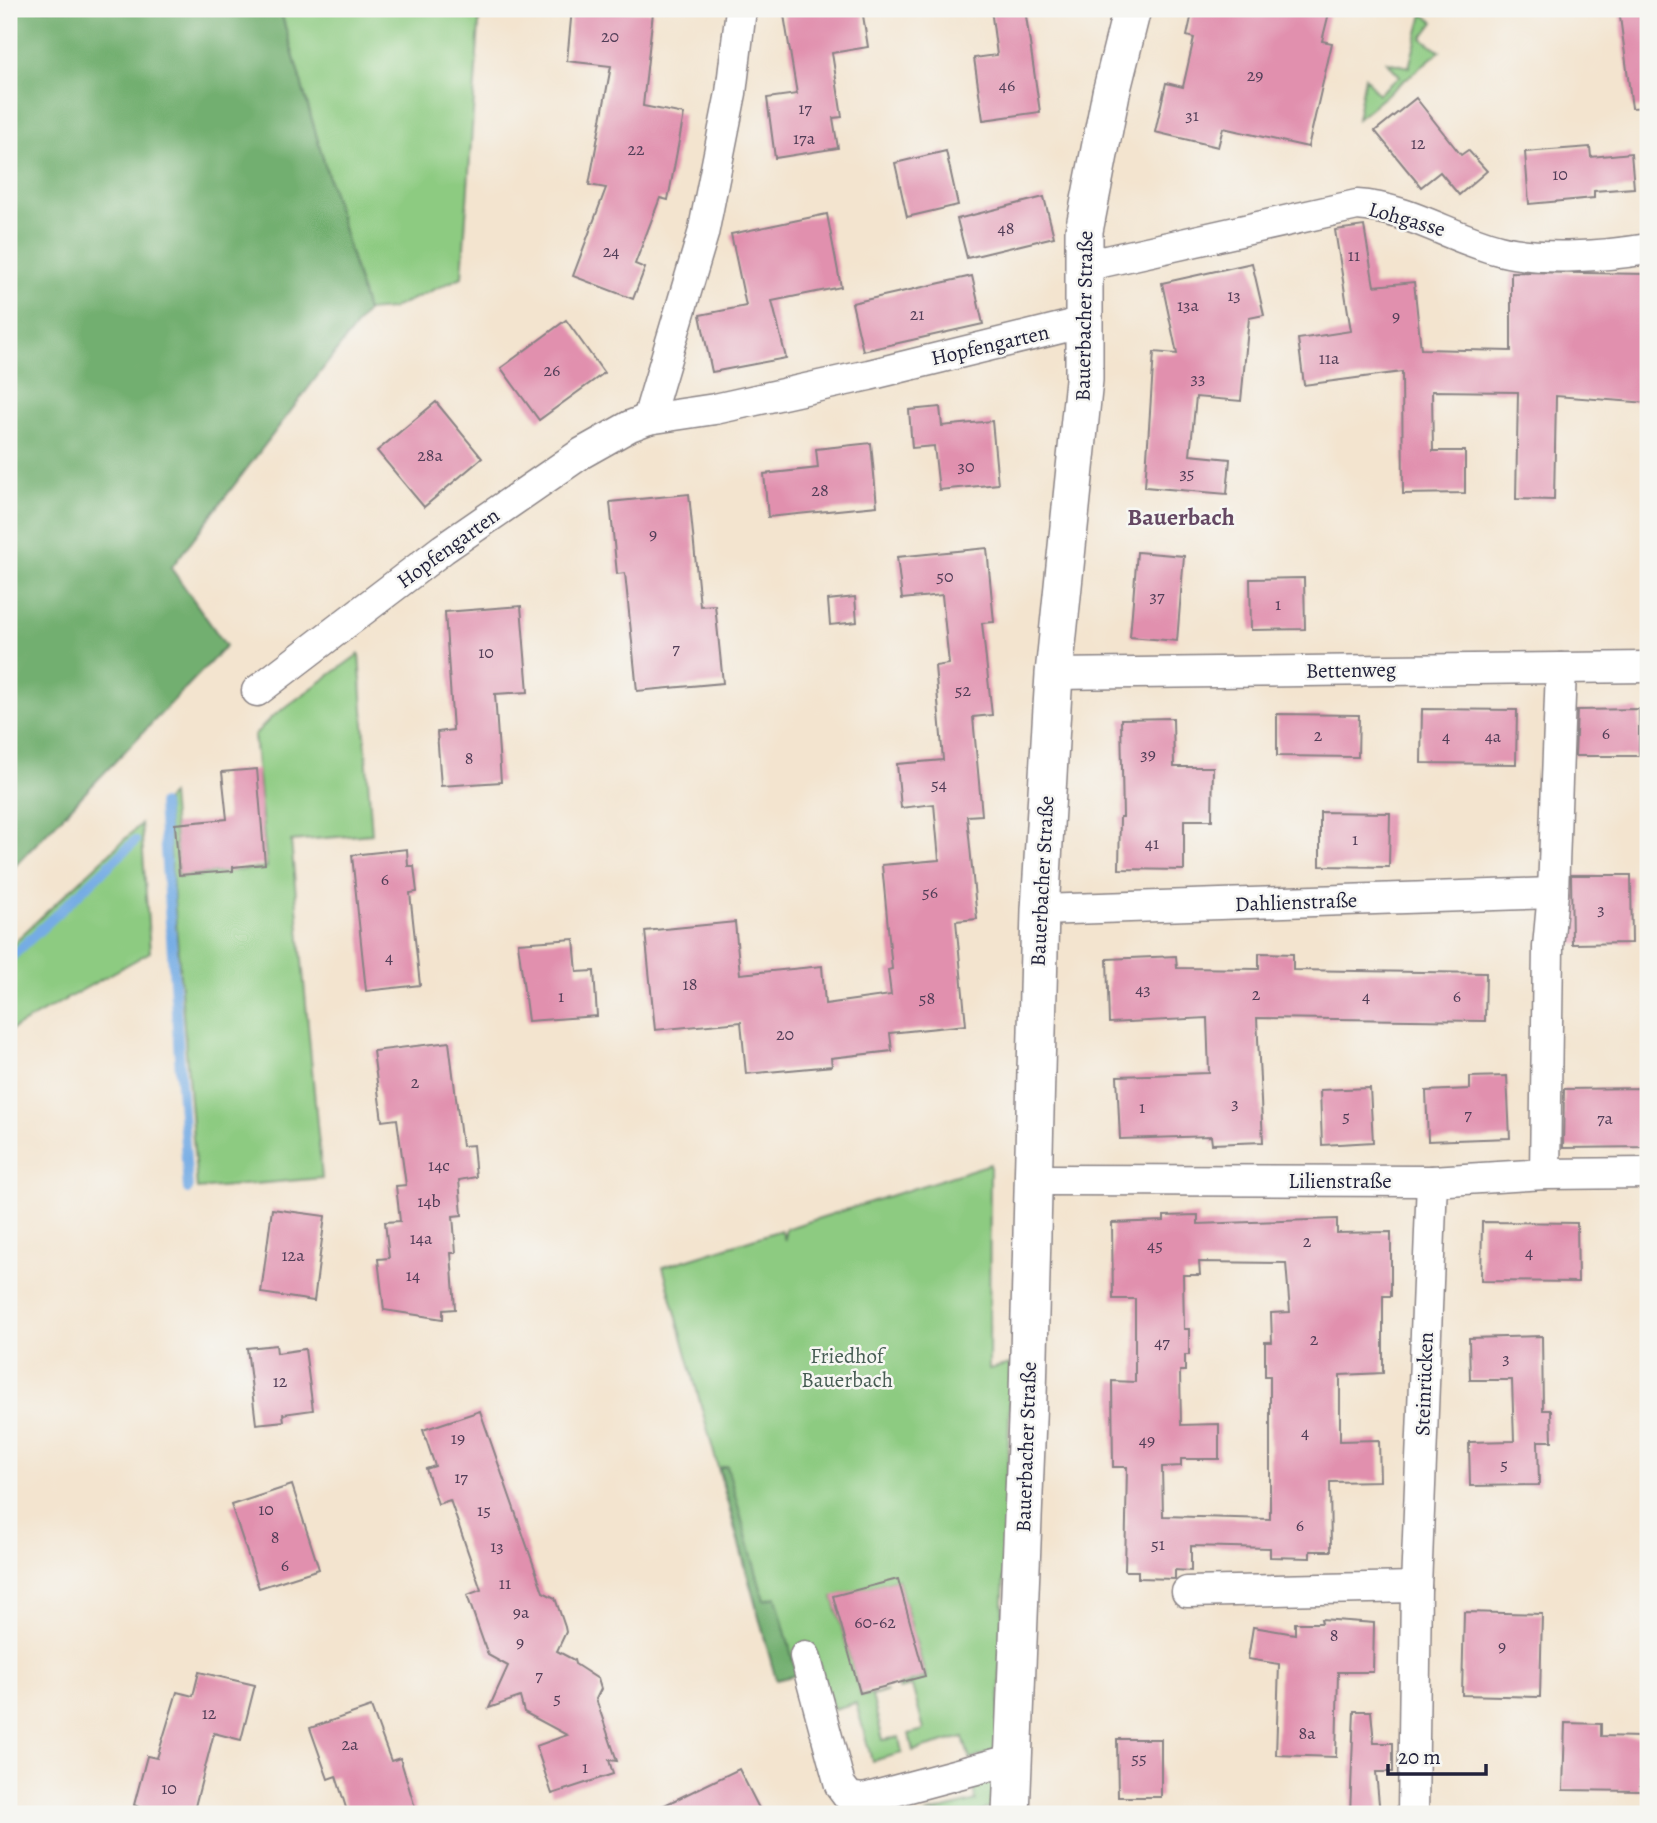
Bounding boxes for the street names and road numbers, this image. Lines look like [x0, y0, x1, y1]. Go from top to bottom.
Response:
street label: Lohgasse [1365, 195, 1449, 243]
street label: Bauerbacher Straße [1069, 230, 1099, 402]
street label: Hopfengarten [928, 318, 1052, 372]
street label: Hopfengarten [391, 501, 505, 595]
street label: Bettenweg [1306, 655, 1397, 685]
street label: Bauerbacher Straße [1024, 795, 1060, 967]
street label: Dahlienstraße [1234, 886, 1358, 918]
street label: Lilienstraße [1288, 1167, 1392, 1195]
street label: Steinrücken [1408, 1331, 1440, 1437]
street label: Bauerbacher Straße [1009, 1361, 1043, 1533]

